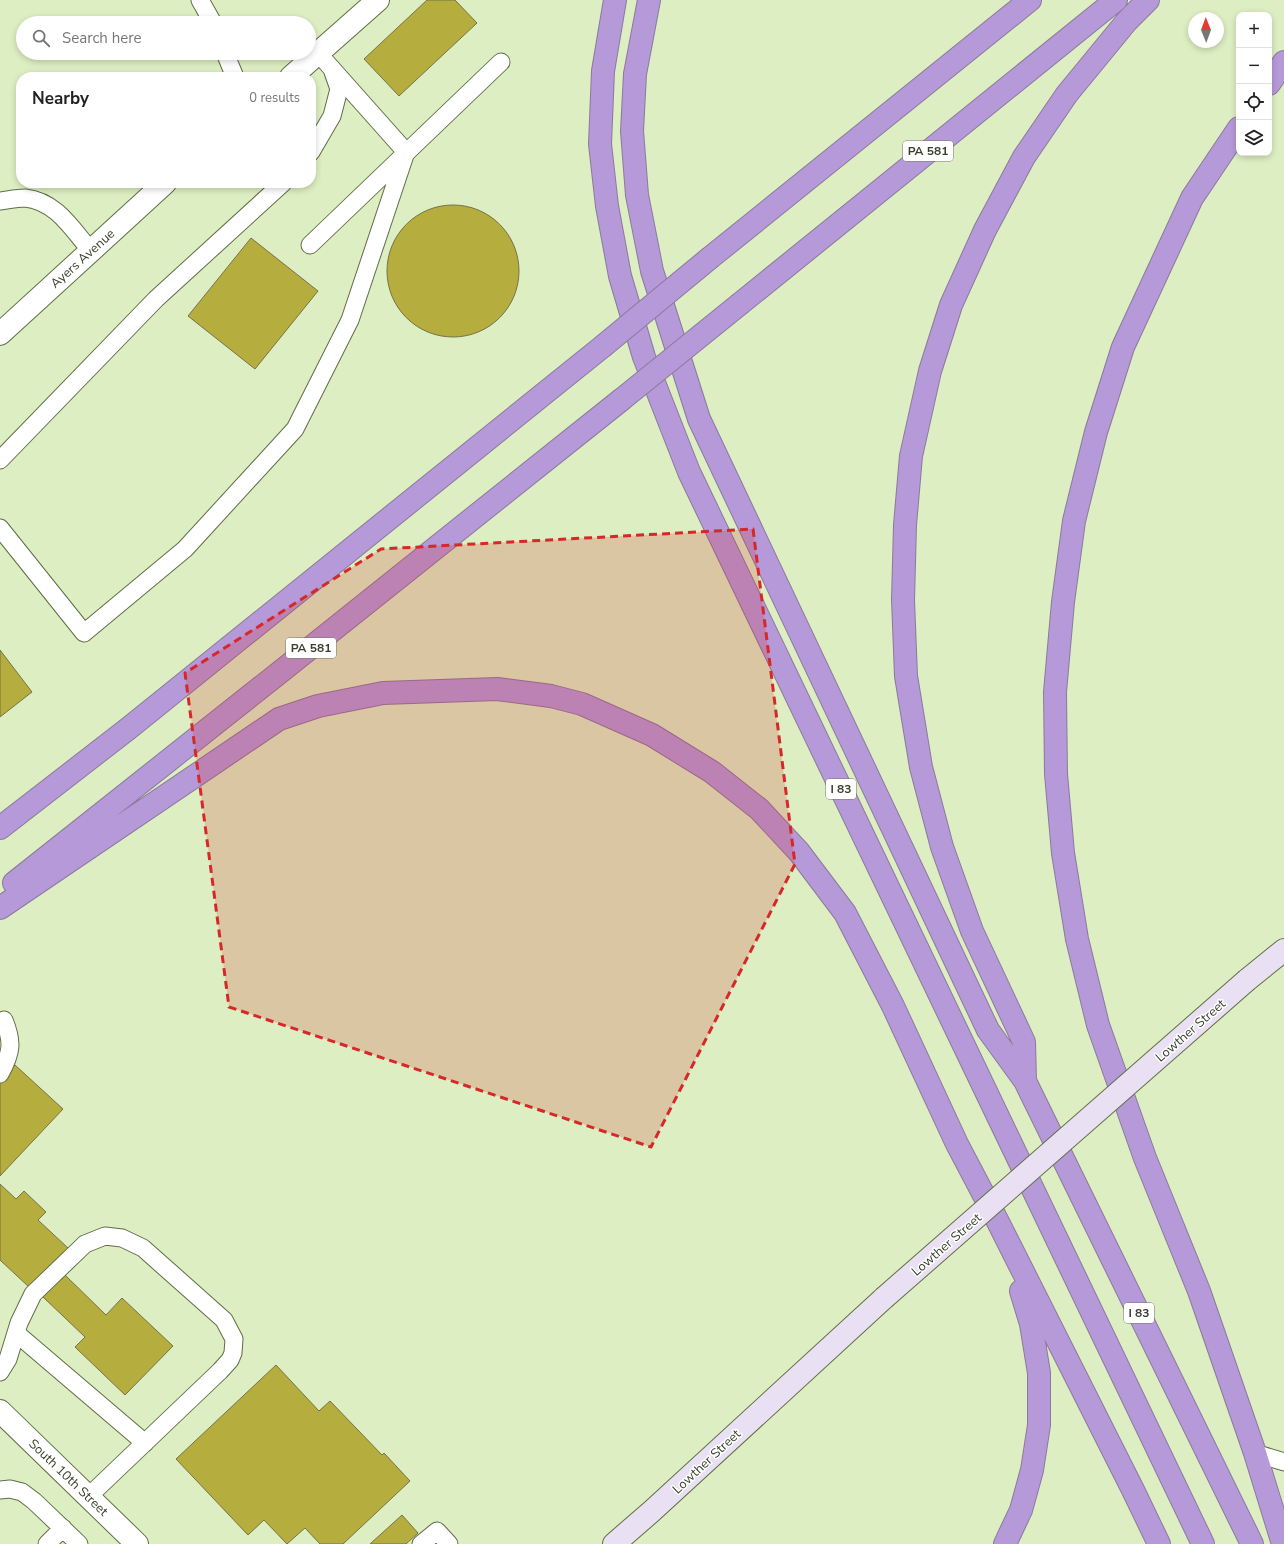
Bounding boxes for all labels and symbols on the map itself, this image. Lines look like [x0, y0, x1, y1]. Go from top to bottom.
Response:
north arrow [1188, 12, 1224, 48]
road number: PA 581 [903, 141, 953, 161]
street label: Ayers Avenue [47, 225, 119, 293]
road number: PA 581 [286, 638, 336, 658]
road number: I 83 [826, 779, 856, 799]
street label: Lowther Street [1152, 995, 1230, 1066]
street label: Lowther Street [908, 1209, 986, 1280]
road number: I 83 [1124, 1303, 1154, 1323]
street label: Lowther Street [669, 1425, 745, 1498]
street label: South 10th Street [25, 1435, 112, 1521]

